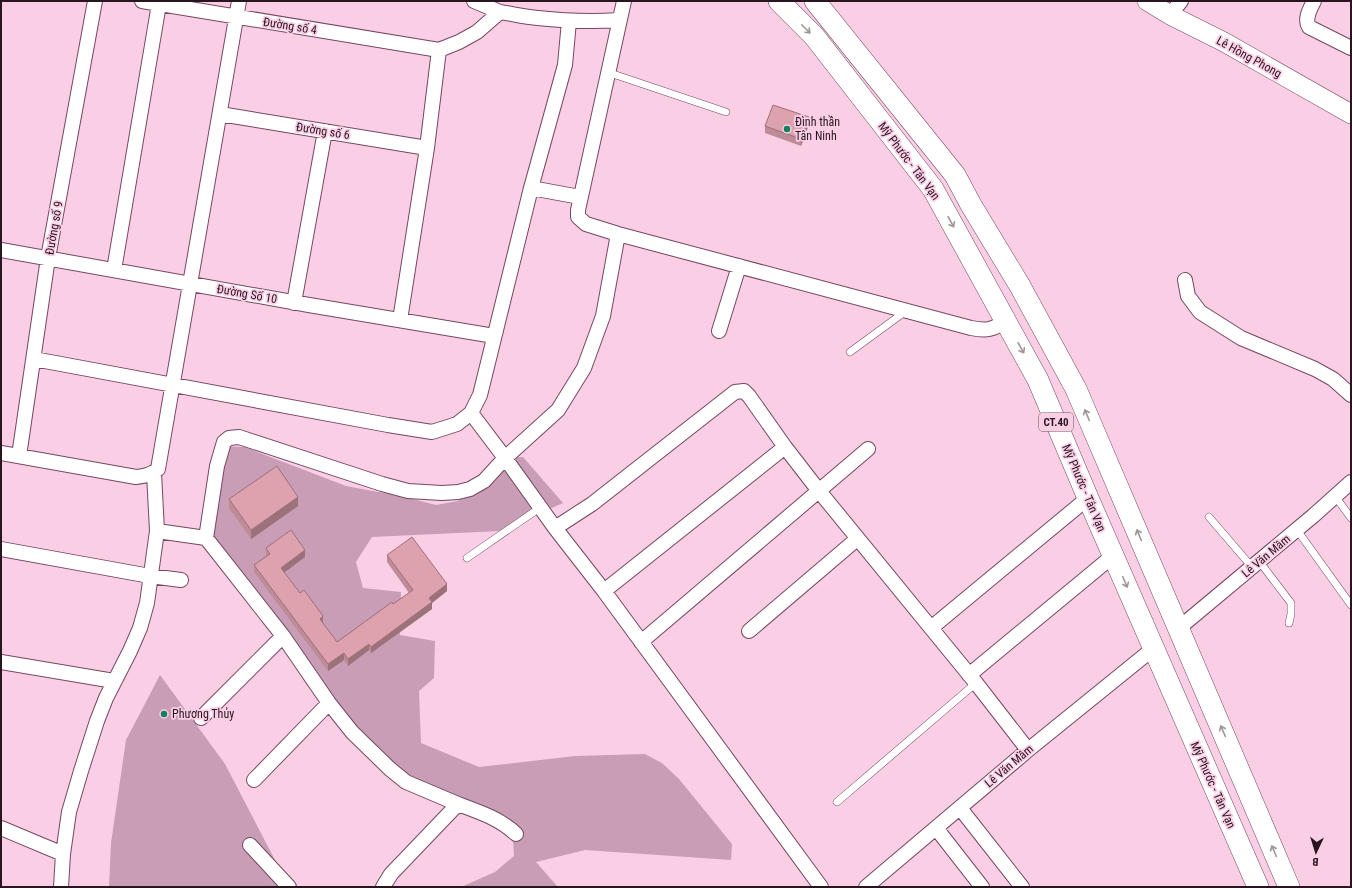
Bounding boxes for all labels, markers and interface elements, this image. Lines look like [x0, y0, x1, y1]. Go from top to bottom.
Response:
street label: Đường số 4 [262, 15, 318, 37]
one-way arrow [801, 24, 811, 34]
street label: Lê Hồng Phong [1214, 33, 1284, 81]
place label: Đình thần Tân Ninh [795, 115, 840, 143]
street label: Mỹ Phước - Tân Vạn [875, 119, 943, 203]
street label: Đường số 6 [295, 120, 351, 142]
marker: Đình thần Tân Ninh [782, 124, 792, 134]
street label: Đường số 9 [42, 200, 66, 256]
one-way arrow [948, 216, 955, 228]
street label: Đường Số 10 [216, 282, 278, 306]
one-way arrow [1017, 342, 1025, 354]
one-way arrow [1083, 410, 1090, 422]
road number: CT.40 [1039, 413, 1073, 431]
street label: Mỹ Phước - Tân Vạn [1059, 442, 1109, 534]
one-way arrow [1134, 529, 1142, 541]
street label: Lê Văn Mầm [1239, 532, 1293, 580]
one-way arrow [1122, 575, 1129, 587]
place label: Phương Thủy [172, 707, 234, 721]
marker: Phương Thủy [159, 709, 169, 719]
one-way arrow [1219, 726, 1226, 738]
street label: Mỹ Phước - Tân Vạn [1188, 739, 1239, 831]
street label: Lê Văn Mầm [982, 742, 1036, 790]
north arrow [1296, 832, 1336, 872]
one-way arrow [1270, 846, 1277, 858]
text: B [1312, 855, 1319, 868]

